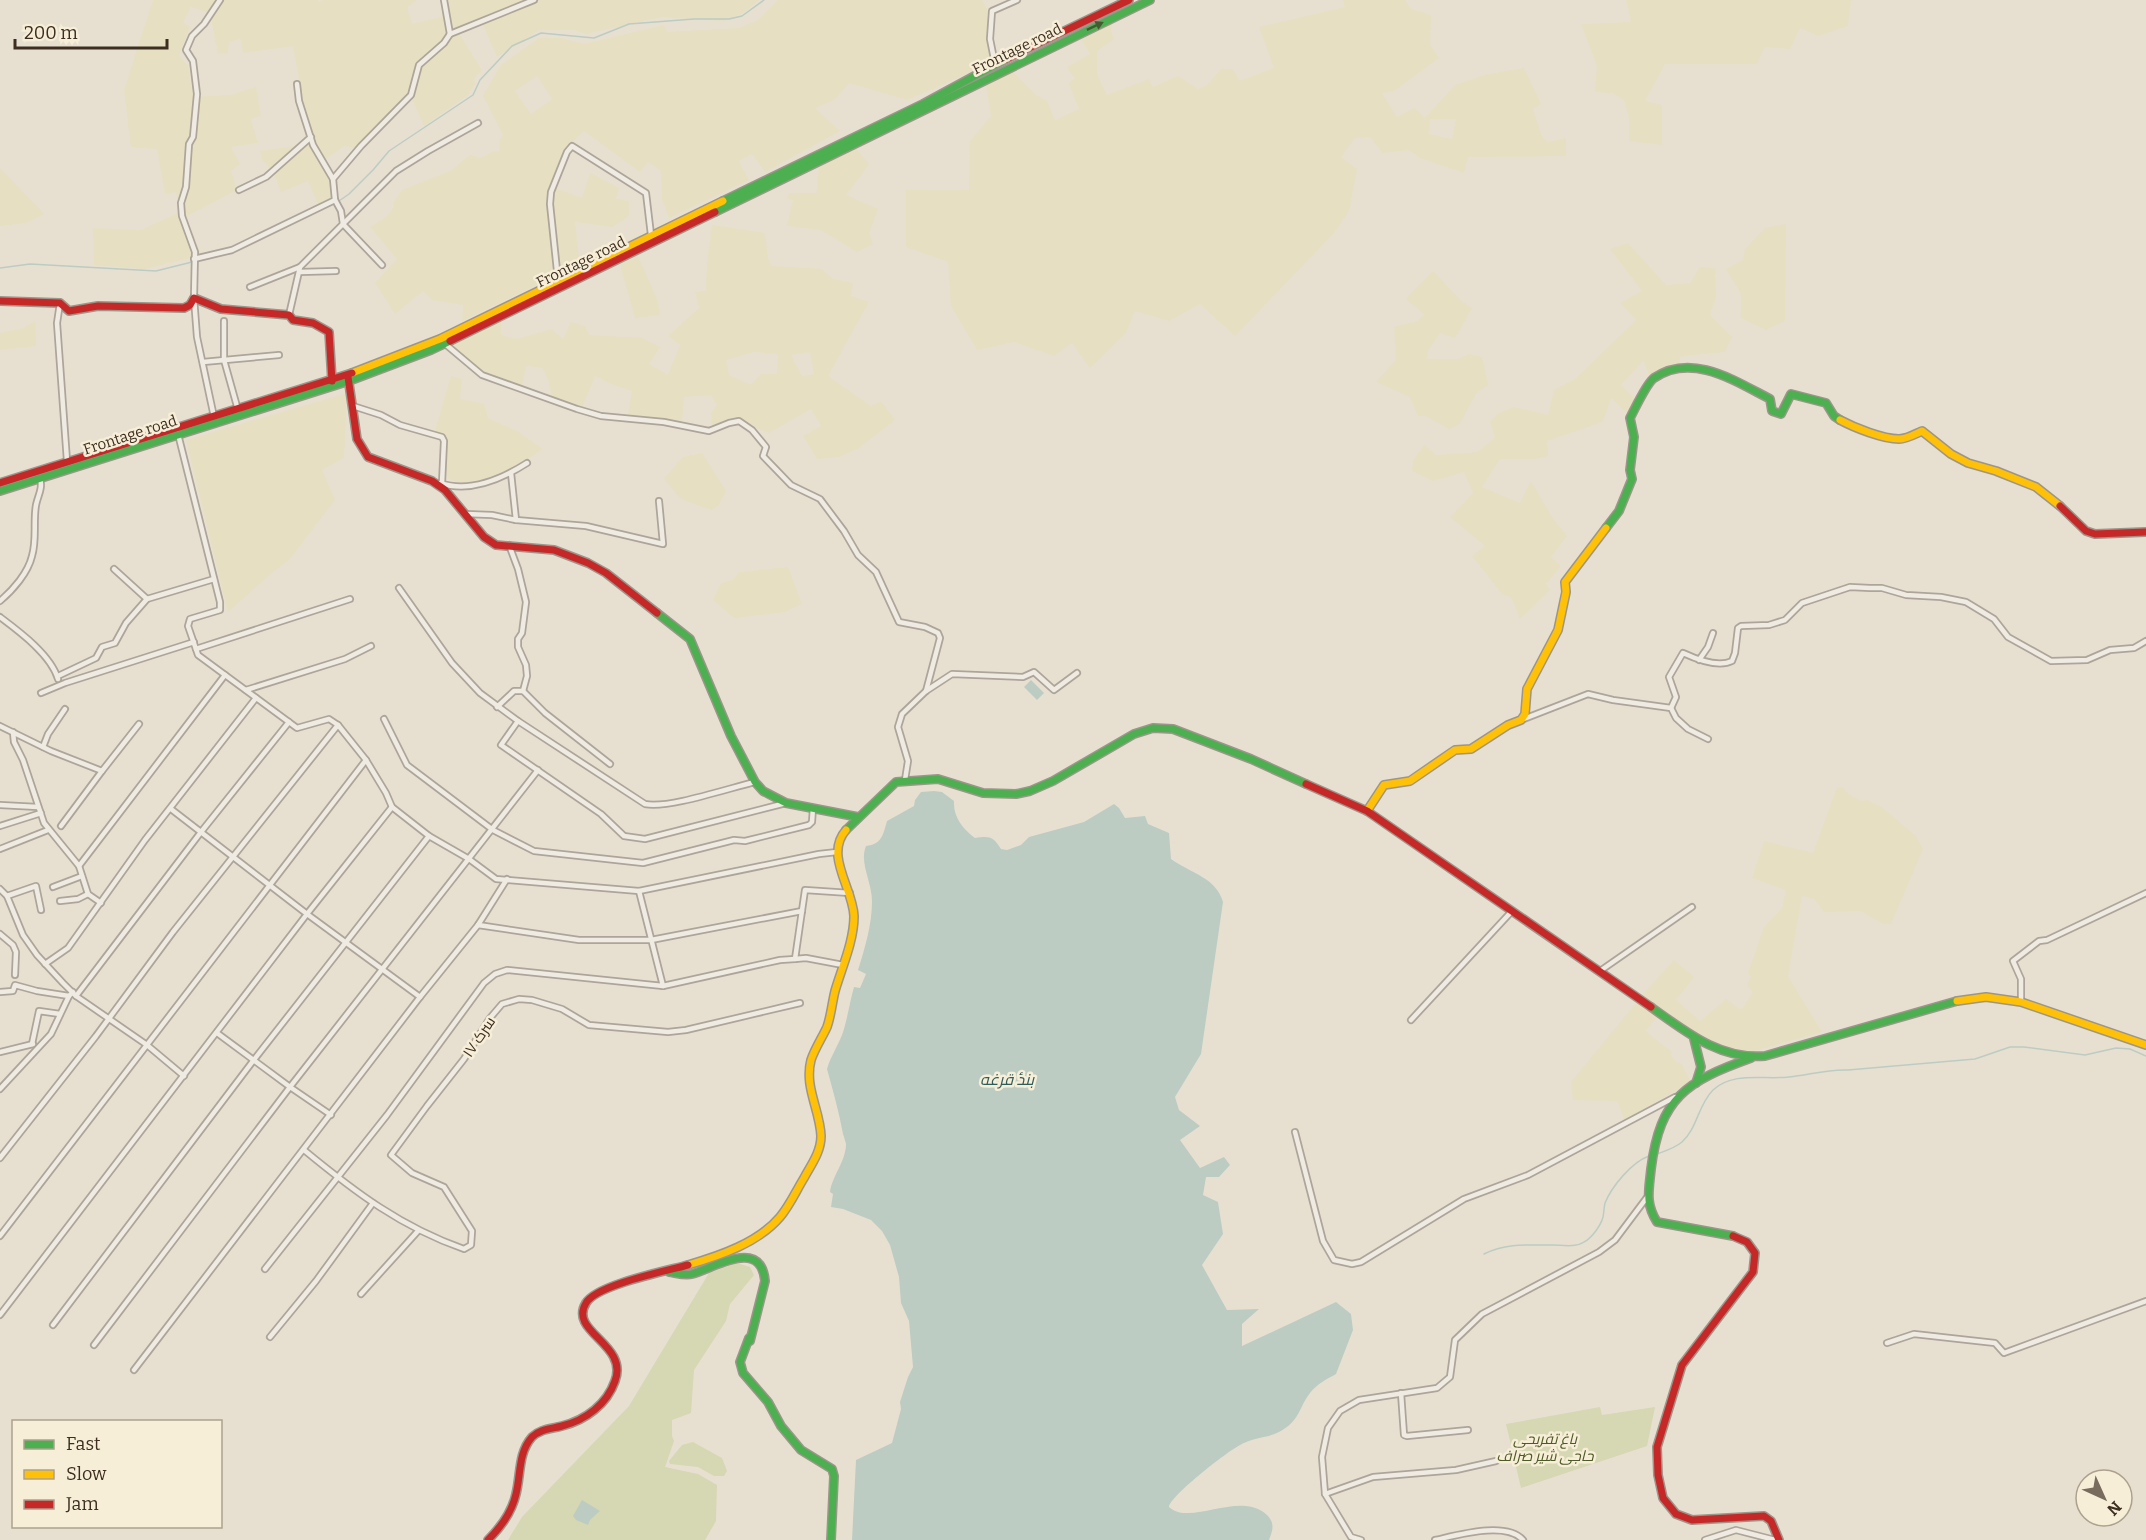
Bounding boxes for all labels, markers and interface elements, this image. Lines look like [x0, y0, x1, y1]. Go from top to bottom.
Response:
scale bar [15, 12, 166, 50]
street label: Frontage road [969, 20, 1065, 78]
text: 200 m [24, 22, 78, 44]
one-way arrow [1087, 22, 1104, 31]
street label: Frontage road [533, 233, 629, 291]
street label: Frontage road [81, 411, 179, 459]
street label: سرک ۱۷ [459, 1013, 499, 1061]
water label: بندٔ قرغه [980, 1070, 1035, 1089]
legend [12, 1420, 222, 1528]
park label: باغ تفریحی حاجی شیر صراف [1496, 1430, 1594, 1465]
text: Fast [66, 1433, 101, 1455]
text: Slow [66, 1463, 107, 1485]
north arrow [2074, 1468, 2134, 1528]
text: Jam [65, 1493, 99, 1515]
text: N [2103, 1497, 2125, 1519]

